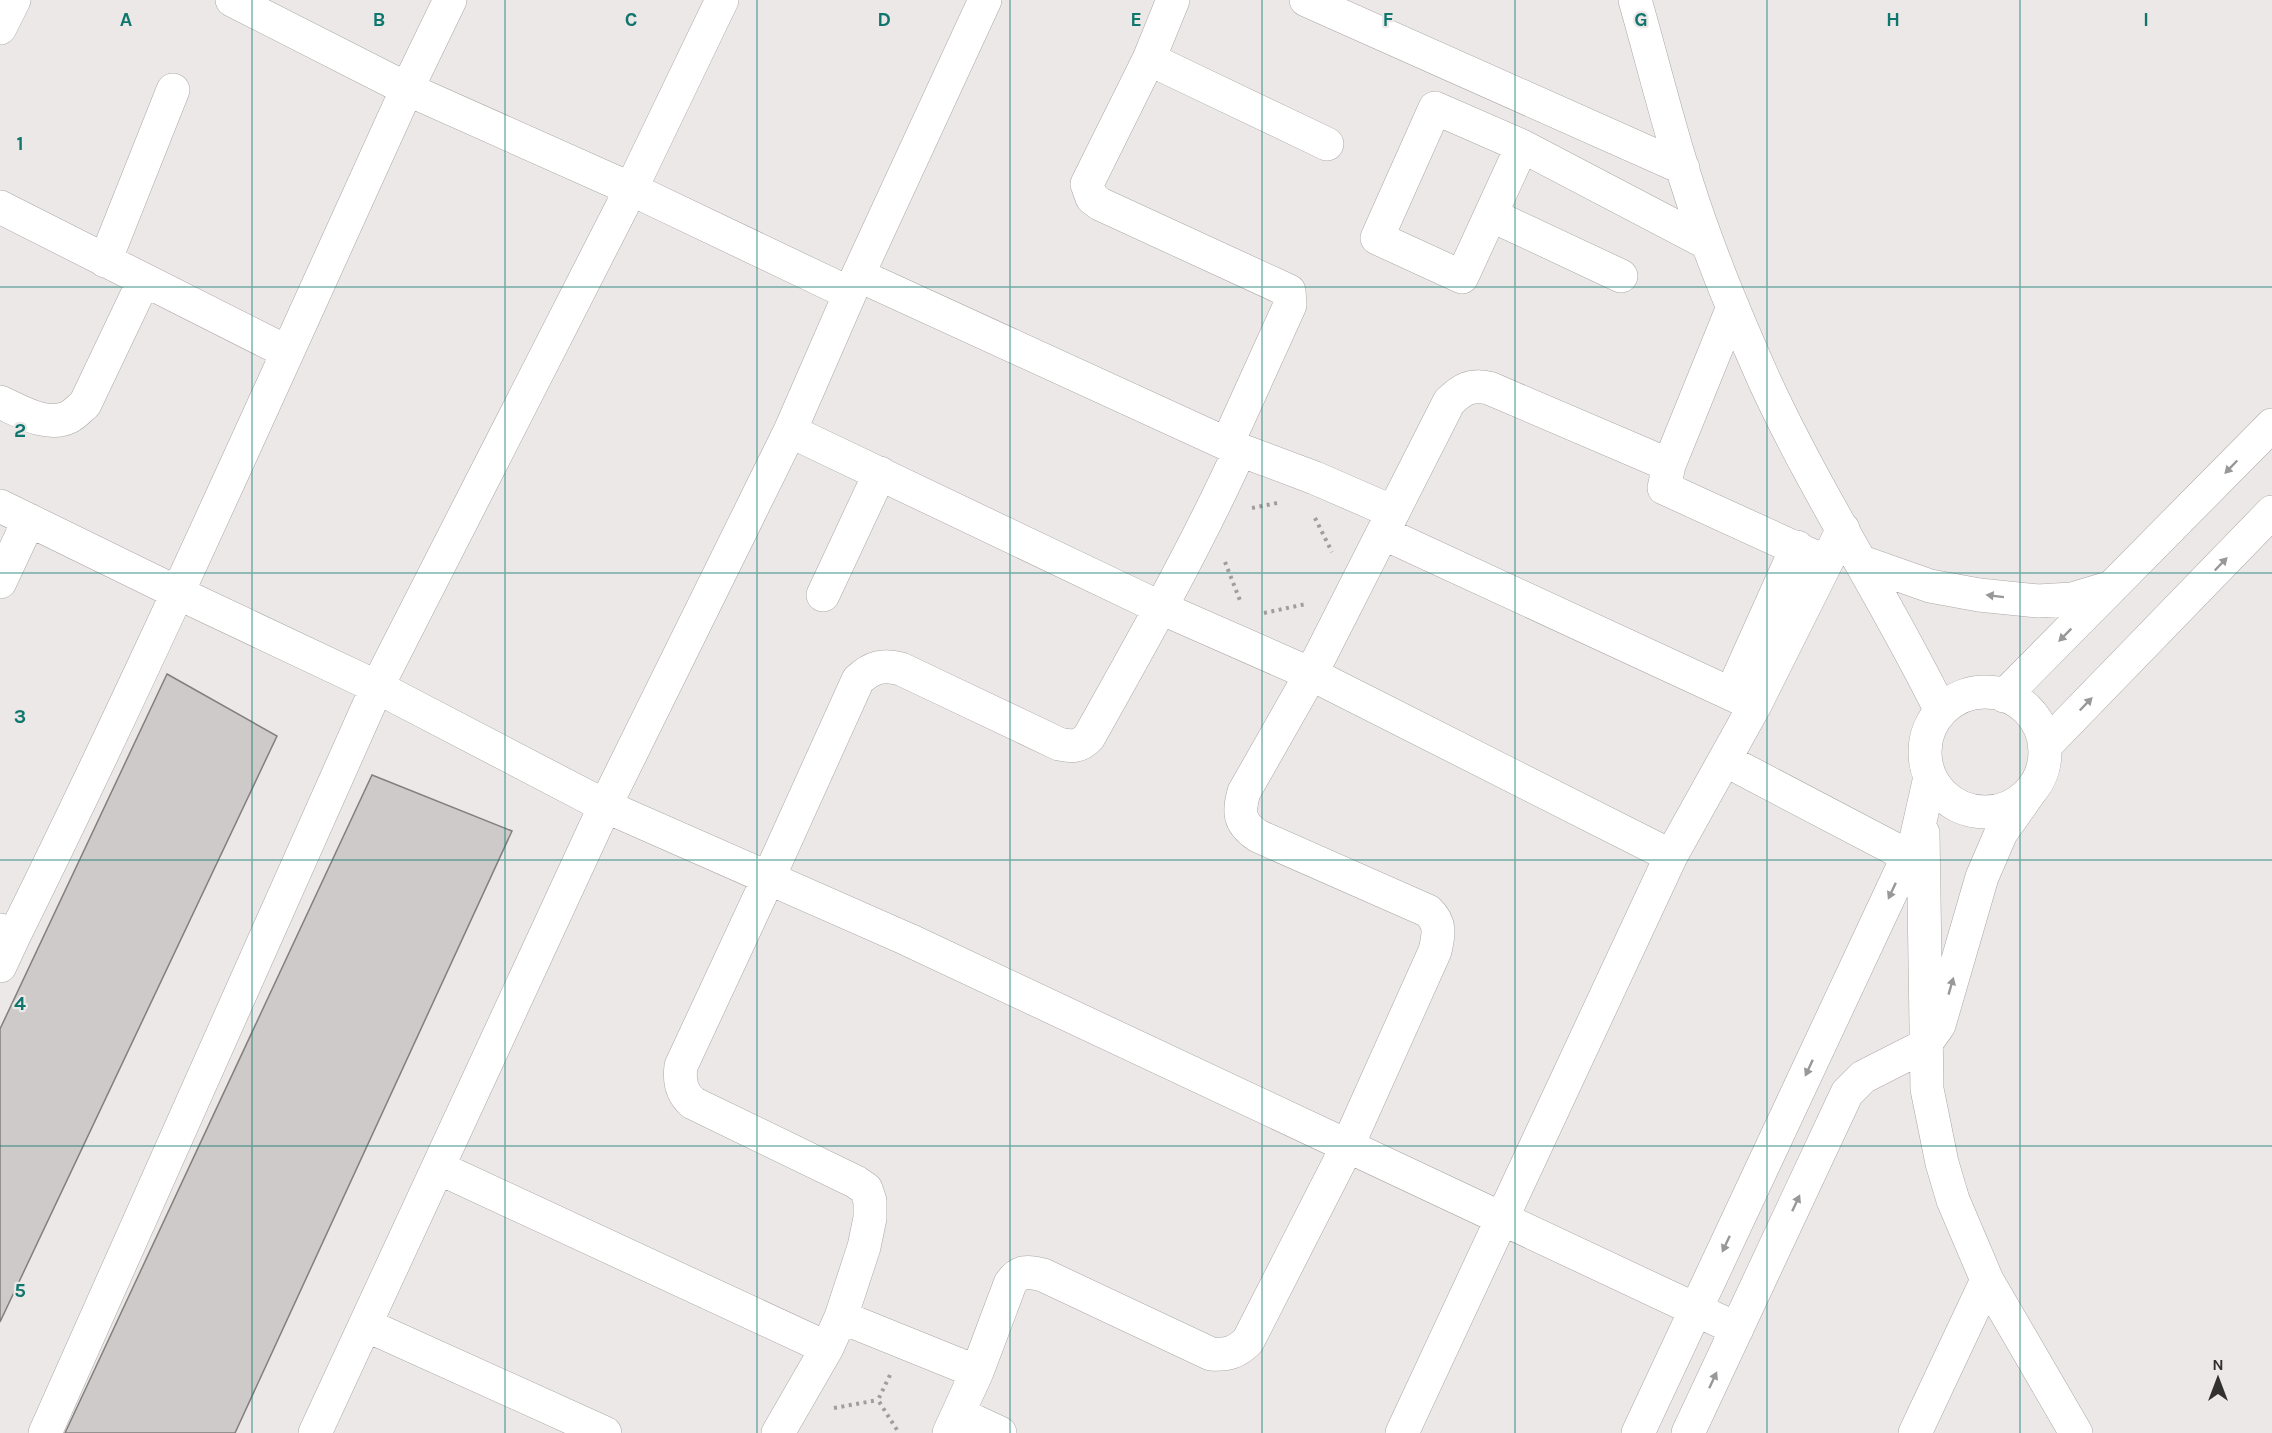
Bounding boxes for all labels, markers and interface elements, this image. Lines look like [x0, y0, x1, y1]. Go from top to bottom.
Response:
text: A [120, 8, 133, 31]
text: B [373, 8, 385, 31]
text: C [625, 8, 637, 31]
text: D [877, 8, 891, 31]
text: E [1130, 8, 1142, 31]
text: F [1383, 8, 1394, 31]
text: G [1634, 8, 1648, 31]
text: H [1886, 8, 1900, 31]
text: I [2143, 8, 2149, 31]
text: 1 [16, 132, 24, 155]
text: 2 [14, 419, 26, 442]
one-way arrow [2224, 459, 2238, 474]
one-way arrow [2214, 557, 2228, 571]
one-way arrow [1985, 592, 2004, 601]
one-way arrow [2058, 628, 2072, 642]
one-way arrow [2079, 697, 2093, 712]
text: 3 [14, 705, 26, 728]
one-way arrow [1887, 883, 1896, 900]
one-way arrow [1947, 977, 1956, 995]
text: 4 [14, 992, 26, 1015]
one-way arrow [1804, 1059, 1813, 1076]
one-way arrow [1791, 1195, 1800, 1212]
one-way arrow [1722, 1236, 1731, 1253]
text: 5 [14, 1279, 26, 1302]
north arrow [2188, 1349, 2248, 1409]
text: N [2212, 1355, 2224, 1374]
one-way arrow [1709, 1372, 1718, 1389]

